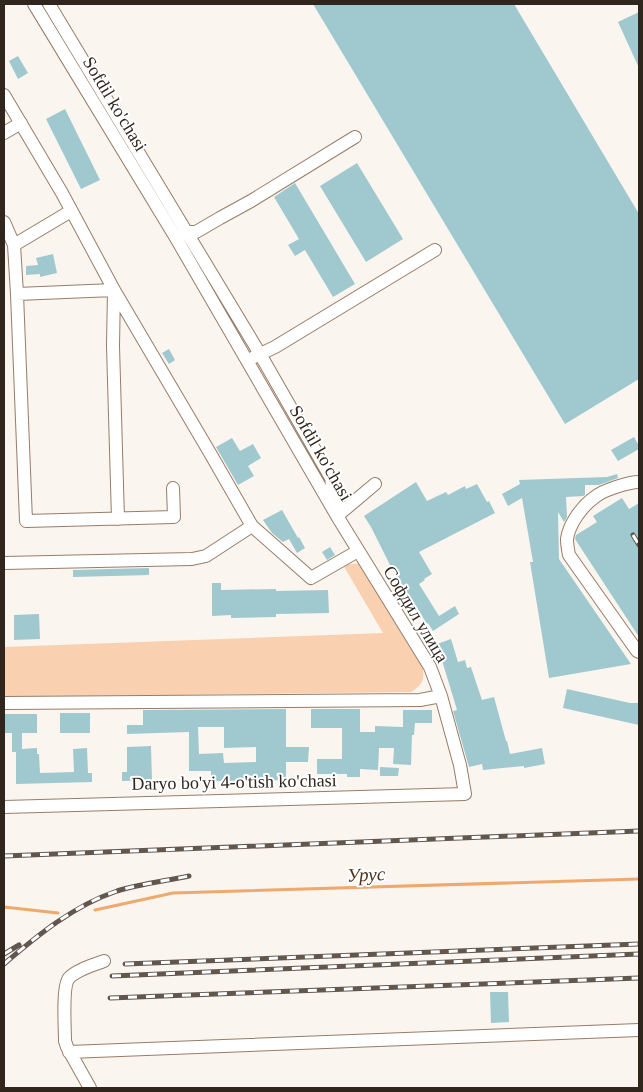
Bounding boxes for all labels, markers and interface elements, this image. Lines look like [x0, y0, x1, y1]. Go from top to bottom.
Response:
street label: Sofdil ko'chasi [79, 53, 151, 155]
street label: Sofdil ko'chasi [286, 402, 356, 504]
street label: Софдил улица [379, 562, 453, 666]
street label: Daryo bo'yi 4-o'tish ko'chasi [131, 770, 337, 794]
water label: Урус [347, 863, 386, 886]

